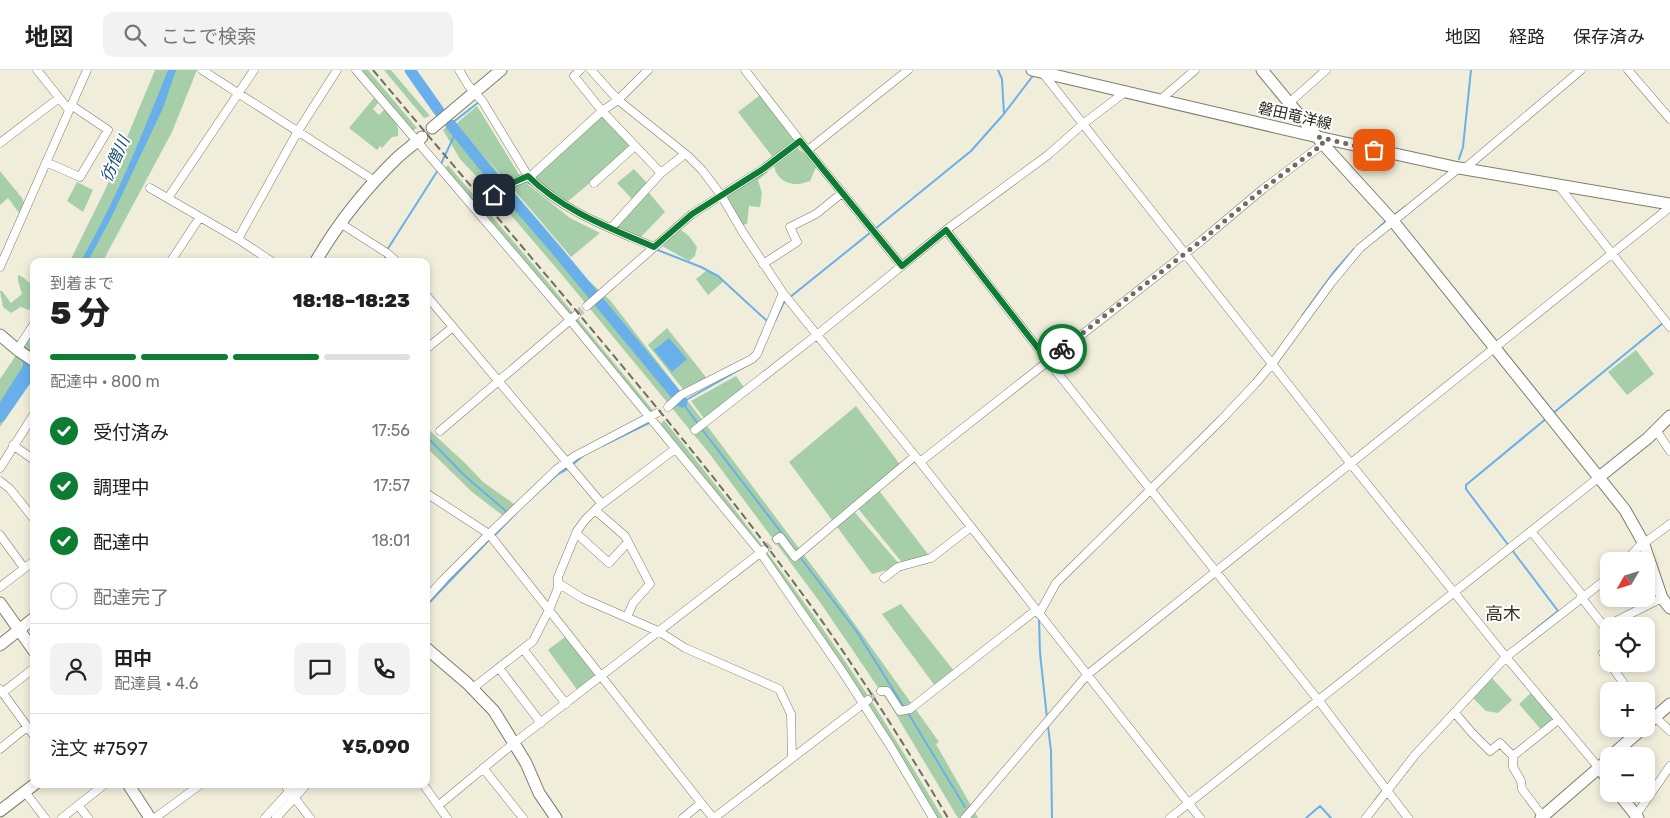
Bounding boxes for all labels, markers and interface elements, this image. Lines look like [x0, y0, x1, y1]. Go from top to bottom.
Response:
search box [103, 12, 453, 57]
icon: search [121, 21, 149, 49]
text: 地図 [25, 23, 73, 51]
text: ここで検索 [161, 25, 256, 48]
text: 地図 [1445, 26, 1481, 48]
text: 経路 [1509, 26, 1545, 48]
text: 保存済み [1573, 26, 1645, 48]
street label: 磐田竜洋線 [1256, 99, 1334, 133]
pin [1353, 129, 1395, 171]
water label: 彷僧川 [97, 131, 134, 185]
icon: bag [1360, 136, 1388, 164]
pin [473, 174, 515, 216]
icon: home [480, 181, 508, 209]
text: 到着まで [50, 274, 114, 293]
text: 18:18–18:23 [293, 289, 410, 312]
text: 5 分 [50, 294, 110, 332]
courier [1037, 324, 1087, 374]
icon: bike [1048, 335, 1076, 363]
text: 配達中 · 800 m [50, 372, 160, 391]
icon: check [50, 417, 78, 445]
text: 受付済み [93, 421, 169, 444]
text: 17:56 [372, 421, 410, 440]
icon: check [50, 472, 78, 500]
text: 調理中 [93, 476, 150, 499]
text: 17:57 [373, 476, 410, 495]
icon: check [50, 527, 78, 555]
text: 配達中 [93, 531, 150, 554]
text: 18:01 [372, 531, 410, 550]
north arrow [1600, 552, 1655, 608]
map controls [1600, 552, 1655, 802]
text: 配達完了 [93, 586, 169, 609]
district label: 高木 [1485, 603, 1521, 625]
button: locate [1600, 617, 1655, 672]
button: person [50, 643, 102, 695]
button: chat [294, 643, 346, 695]
button: phone [358, 643, 410, 695]
text: 田中 [114, 647, 152, 670]
text: 配達員 · 4.6 [114, 674, 198, 693]
button: + [1600, 682, 1655, 737]
text: ¥5,090 [342, 735, 410, 758]
text: 注文 #7597 [50, 737, 148, 760]
button: − [1600, 747, 1655, 802]

